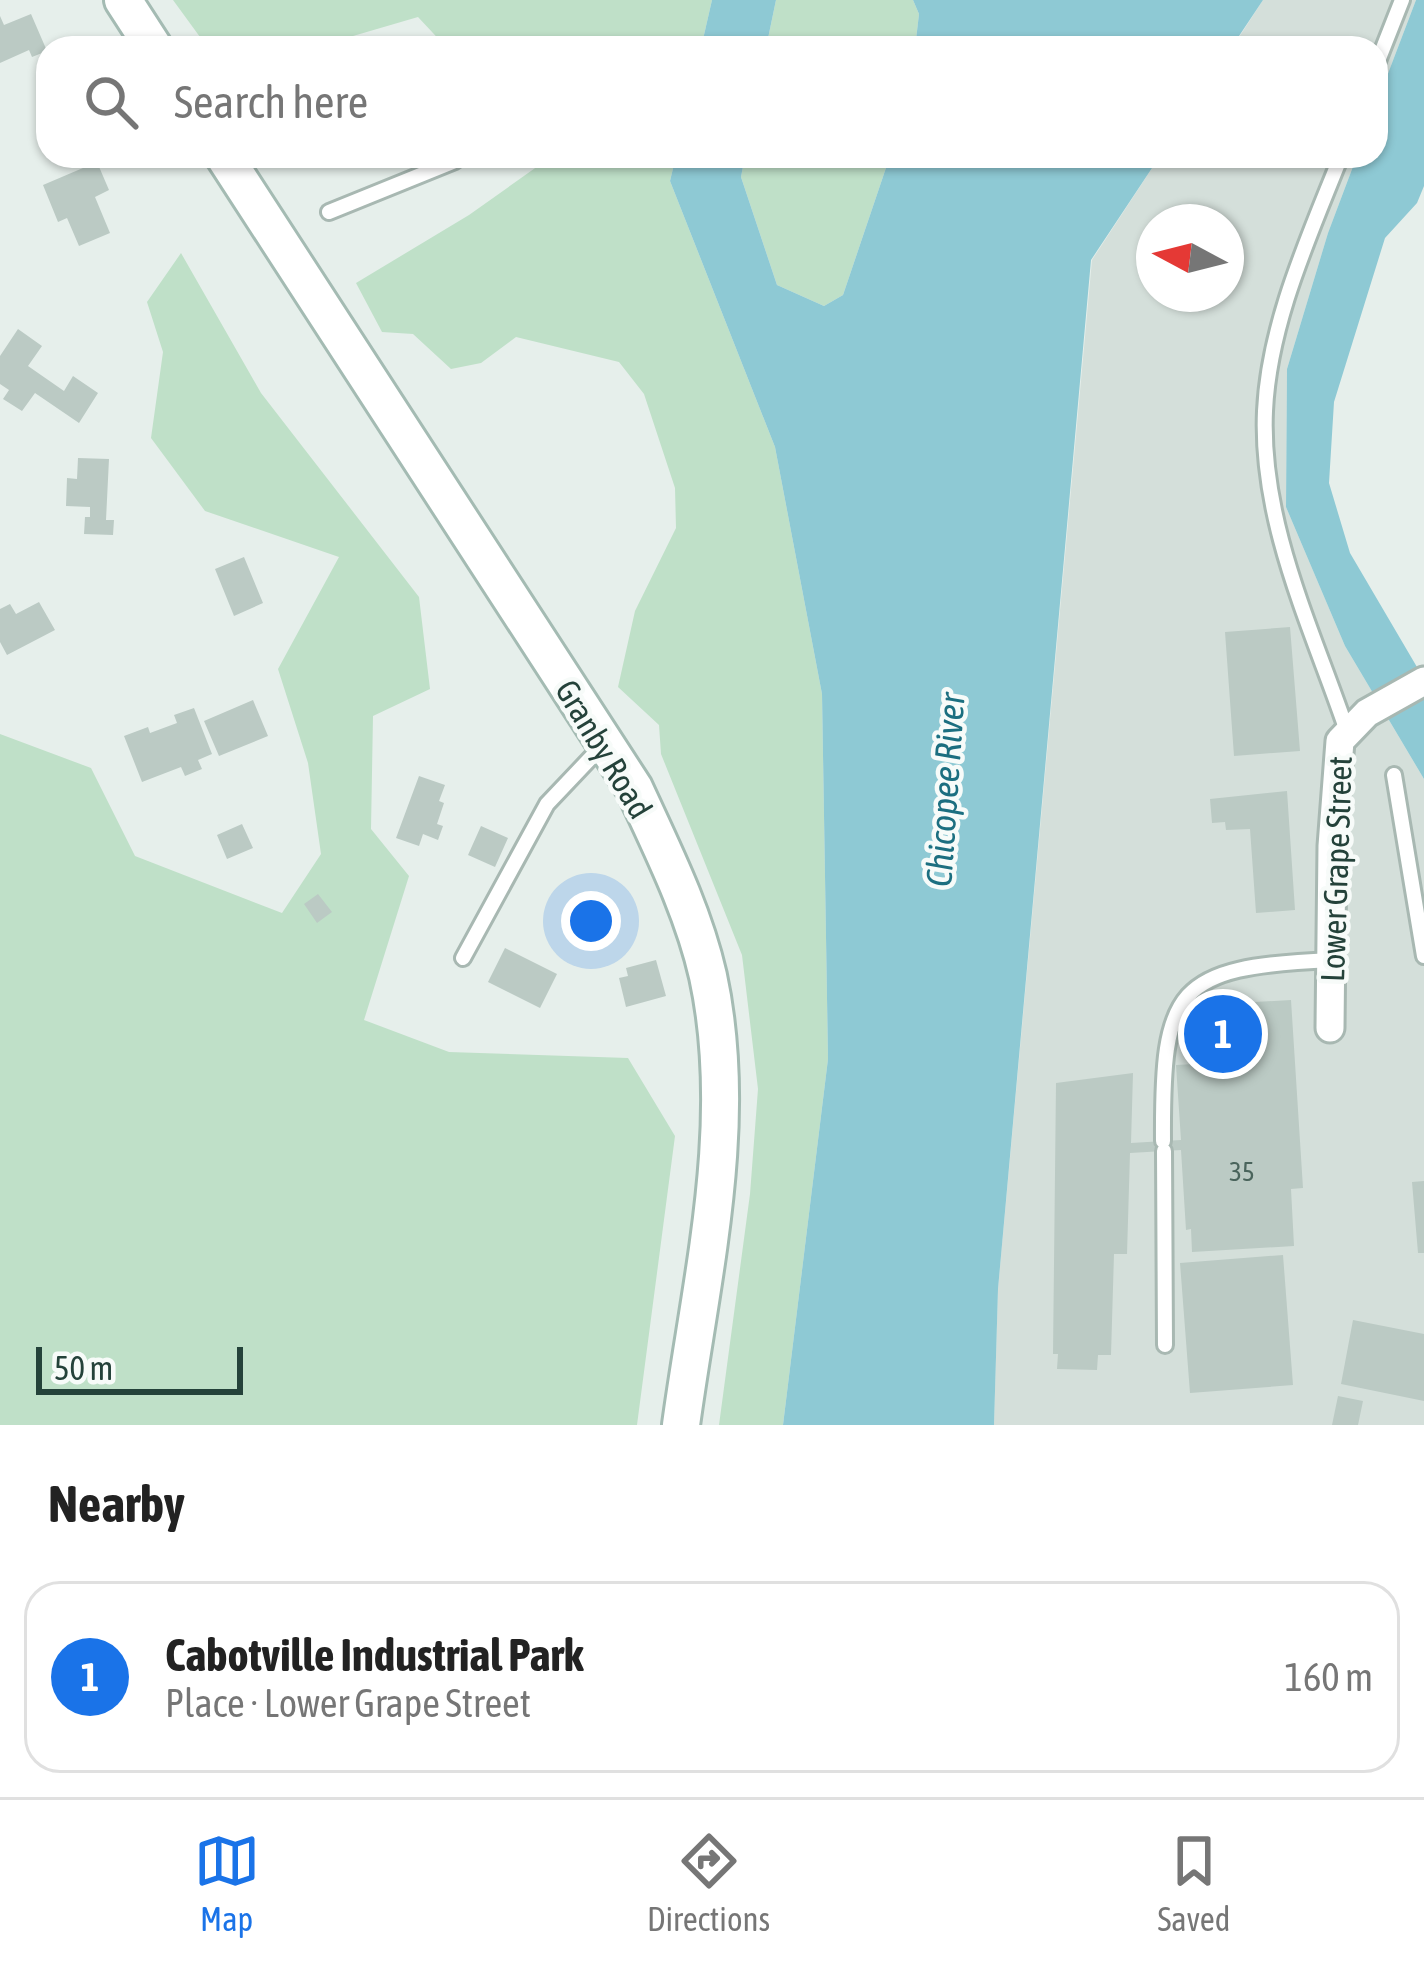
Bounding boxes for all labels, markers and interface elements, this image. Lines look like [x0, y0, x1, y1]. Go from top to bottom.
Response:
search box [36, 36, 1388, 168]
icon: search [78, 69, 144, 135]
text: Search here [174, 76, 368, 128]
north arrow [1136, 204, 1244, 312]
street label: Granby Road [548, 673, 660, 825]
water label: Chicopee River [917, 690, 973, 888]
street label: Lower Grape Street [1313, 755, 1359, 983]
your location [561, 891, 621, 951]
pin: 1 [1184, 989, 1262, 1079]
house number: 35 [1229, 1156, 1255, 1187]
scale bar [36, 1341, 243, 1394]
text: 50 m [54, 1349, 113, 1387]
text: Nearby [48, 1474, 185, 1533]
text: Cabotville Industrial Park [165, 1629, 584, 1681]
text: 1 [81, 1655, 99, 1699]
text: 160 m [1285, 1655, 1373, 1699]
text: Place · Lower Grape Street [165, 1681, 531, 1725]
tab: Map [194, 1828, 260, 1938]
tab: Directions [647, 1828, 770, 1938]
tab: Saved [1157, 1828, 1230, 1938]

